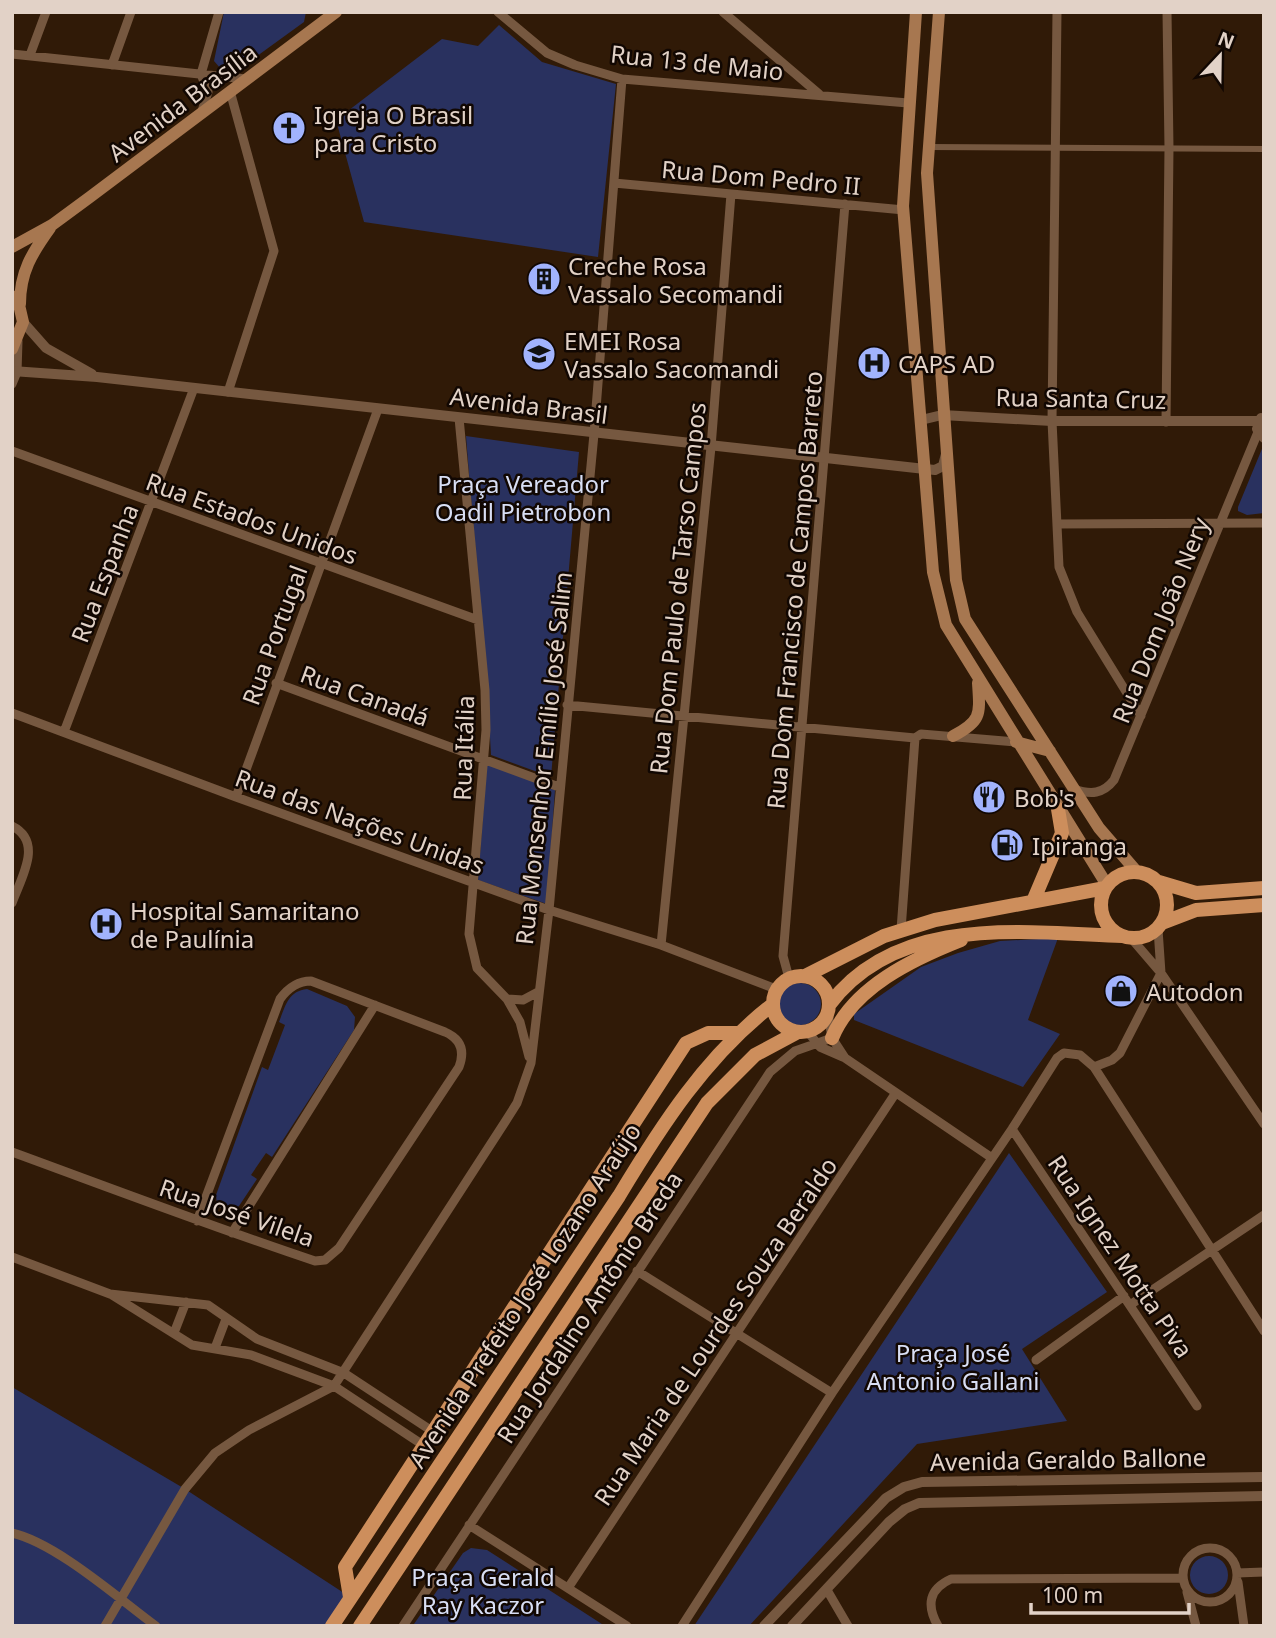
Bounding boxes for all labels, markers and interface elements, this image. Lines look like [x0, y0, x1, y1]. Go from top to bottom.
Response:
north arrow [1185, 21, 1255, 91]
text: N [1214, 25, 1238, 55]
street label: Avenida Brasília [101, 35, 263, 169]
street label: Rua 13 de Maio [609, 37, 785, 87]
place label: Igreja O Brasil para Cristo [314, 98, 473, 159]
church icon: Igreja O Brasil para Cristo [270, 109, 308, 147]
street label: Rua Dom Pedro II [660, 152, 862, 202]
place label: Creche Rosa Vassalo Secomandi [568, 249, 783, 310]
building icon: Creche Rosa Vassalo Secomandi [525, 260, 563, 298]
place label: EMEI Rosa Vassalo Sacomandi [564, 324, 779, 385]
school or university icon: EMEI Rosa Vassalo Sacomandi [520, 335, 558, 373]
hospital icon: CAPS AD [855, 344, 893, 382]
place label: CAPS AD [898, 347, 995, 380]
street label: Rua Dom Francisco de Campos Barreto [758, 370, 830, 810]
street label: Avenida Brasil [448, 379, 610, 431]
street label: Rua Santa Cruz [995, 380, 1167, 416]
street label: Rua Dom Paulo de Tarso Campos [641, 401, 713, 775]
street label: Rua Estados Unidos [142, 464, 362, 572]
park label: Praça Vereador Oadil Pietrobon [435, 467, 611, 528]
street label: Rua Espanha [62, 499, 146, 647]
street label: Rua Dom João Nery [1104, 511, 1217, 728]
street label: Rua Portugal [233, 561, 315, 709]
street label: Rua Monsenhor Emílio José Salim [507, 570, 579, 946]
street label: Rua Canadá [296, 656, 434, 734]
street label: Rua Itália [445, 695, 481, 801]
street label: Rua das Nações Unidas [231, 761, 489, 881]
restaurant icon: Bob's [970, 778, 1008, 816]
place label: Bob's [1014, 781, 1075, 814]
fuel station icon: Ipiranga [988, 826, 1026, 864]
place label: Ipiranga [1032, 829, 1127, 862]
place label: Hospital Samaritano de Paulínia [130, 894, 359, 955]
hospital icon: Hospital Samaritano de Paulínia [87, 905, 125, 943]
shop icon: Autodon [1102, 972, 1140, 1010]
place label: Autodon [1146, 975, 1243, 1008]
street label: Avenida Prefeito José Lozano Araújo [400, 1116, 648, 1474]
street label: Rua Ignez Motta Piva [1041, 1148, 1201, 1364]
street label: Rua Maria de Lourdes Souza Beraldo [586, 1150, 844, 1512]
street label: Rua Jordalino Antônio Breda [489, 1165, 689, 1449]
street label: Rua José Vilela [155, 1170, 319, 1254]
park label: Praça José Antonio Gallani [867, 1336, 1039, 1397]
street label: Avenida Geraldo Ballone [929, 1440, 1207, 1478]
park label: Praça Gerald Ray Kaczor [411, 1560, 555, 1621]
scale bar [1031, 1572, 1188, 1616]
text: 100 m [1042, 1581, 1103, 1609]

